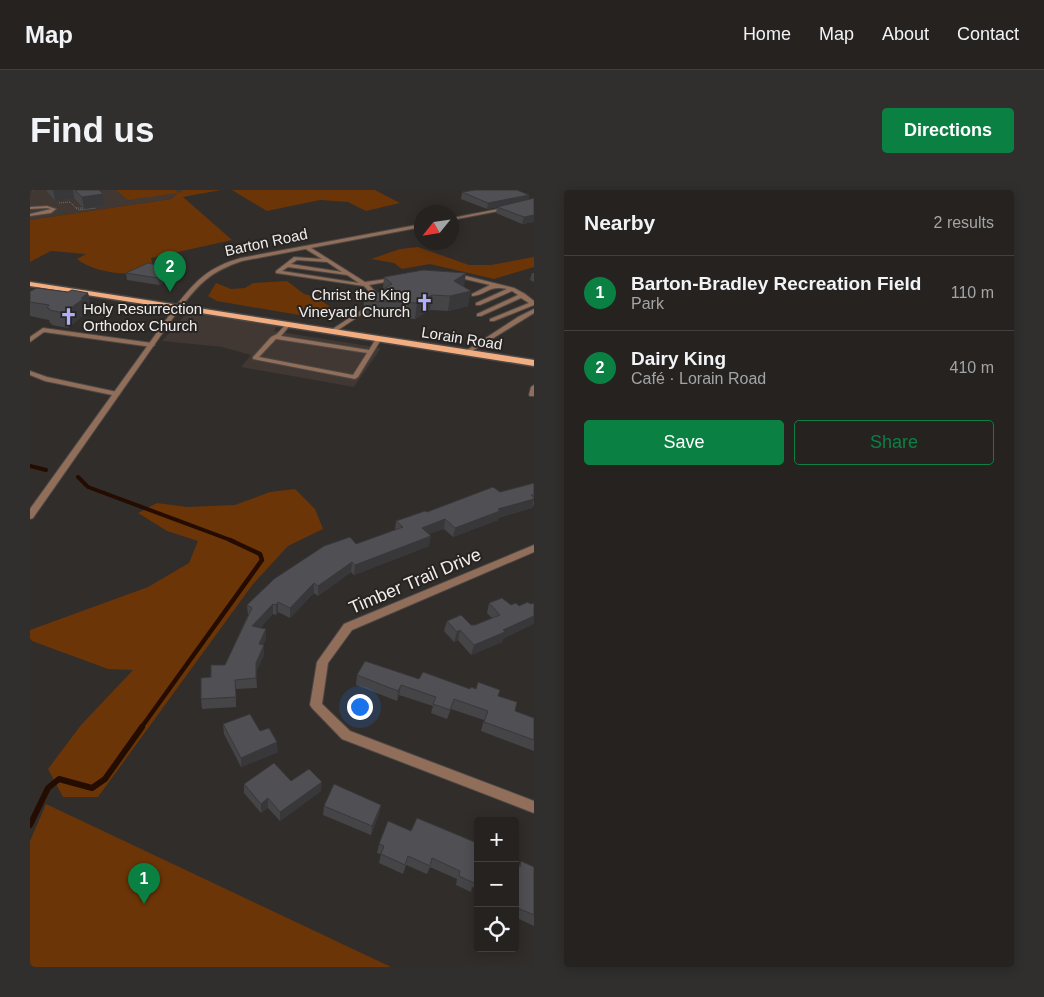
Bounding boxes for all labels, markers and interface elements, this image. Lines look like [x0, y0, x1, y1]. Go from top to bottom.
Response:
text: Map [25, 21, 73, 48]
text: Home [743, 24, 791, 44]
text: Map [819, 24, 854, 44]
text: About [882, 24, 929, 44]
text: Contact [957, 24, 1019, 44]
button: Directions [882, 108, 1014, 153]
text: Find us [30, 110, 154, 149]
north arrow [414, 205, 459, 250]
text: Nearby [584, 211, 655, 234]
text: 2 results [934, 214, 994, 231]
street label: Barton Road [223, 225, 309, 259]
pin: 2 [154, 251, 186, 292]
text: Barton-Bradley Recreation Field [631, 273, 921, 294]
text: 1 [596, 284, 604, 301]
text: 110 m [951, 284, 994, 301]
place label: Christ the King Vineyard Church [299, 286, 410, 320]
church icon: Christ the King Vineyard Church [414, 293, 434, 313]
text: Park [631, 295, 664, 312]
place label: Holy Resurrection Orthodox Church [83, 300, 202, 334]
church icon: Holy Resurrection Orthodox Church [59, 307, 79, 327]
street label: Lorain Road [420, 323, 504, 353]
text: Dairy King [631, 348, 726, 369]
text: 2 [596, 359, 604, 376]
text: 410 m [950, 359, 994, 376]
text: Café · Lorain Road [631, 370, 766, 387]
button: Save [584, 420, 784, 465]
button: Share [794, 420, 994, 465]
street label: Timber Trail Drive [346, 544, 484, 618]
your location [347, 694, 373, 720]
map controls [474, 817, 519, 952]
button: + [474, 817, 519, 862]
button: − [474, 862, 519, 907]
pin: 1 [128, 863, 160, 904]
button: locate [474, 907, 519, 952]

